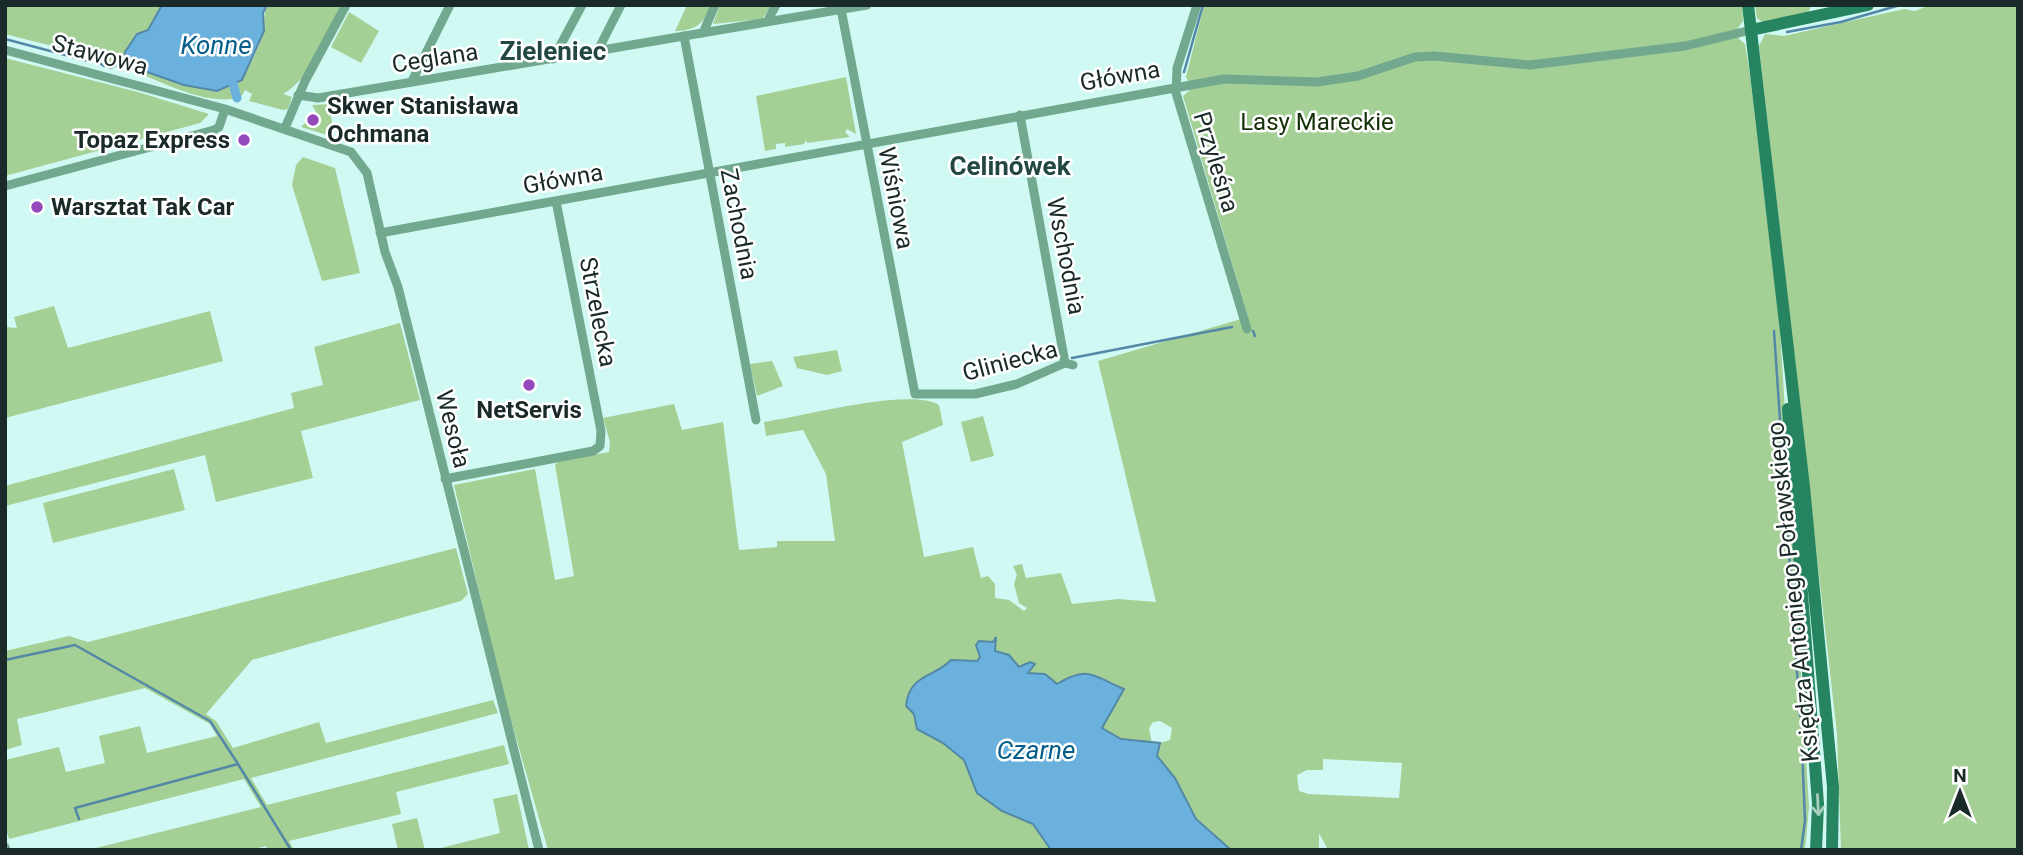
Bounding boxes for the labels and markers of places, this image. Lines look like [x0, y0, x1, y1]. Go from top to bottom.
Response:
place label: Skwer Stanisława Ochmana [327, 92, 519, 148]
marker: Skwer Stanisława Ochmana [305, 112, 321, 128]
place label: Topaz Express [74, 126, 230, 154]
marker: Topaz Express [236, 132, 252, 148]
place label: Warsztat Tak Car [51, 193, 234, 221]
marker: Warsztat Tak Car [29, 199, 45, 215]
marker: NetServis [521, 377, 537, 393]
place label: NetServis [476, 396, 582, 424]

